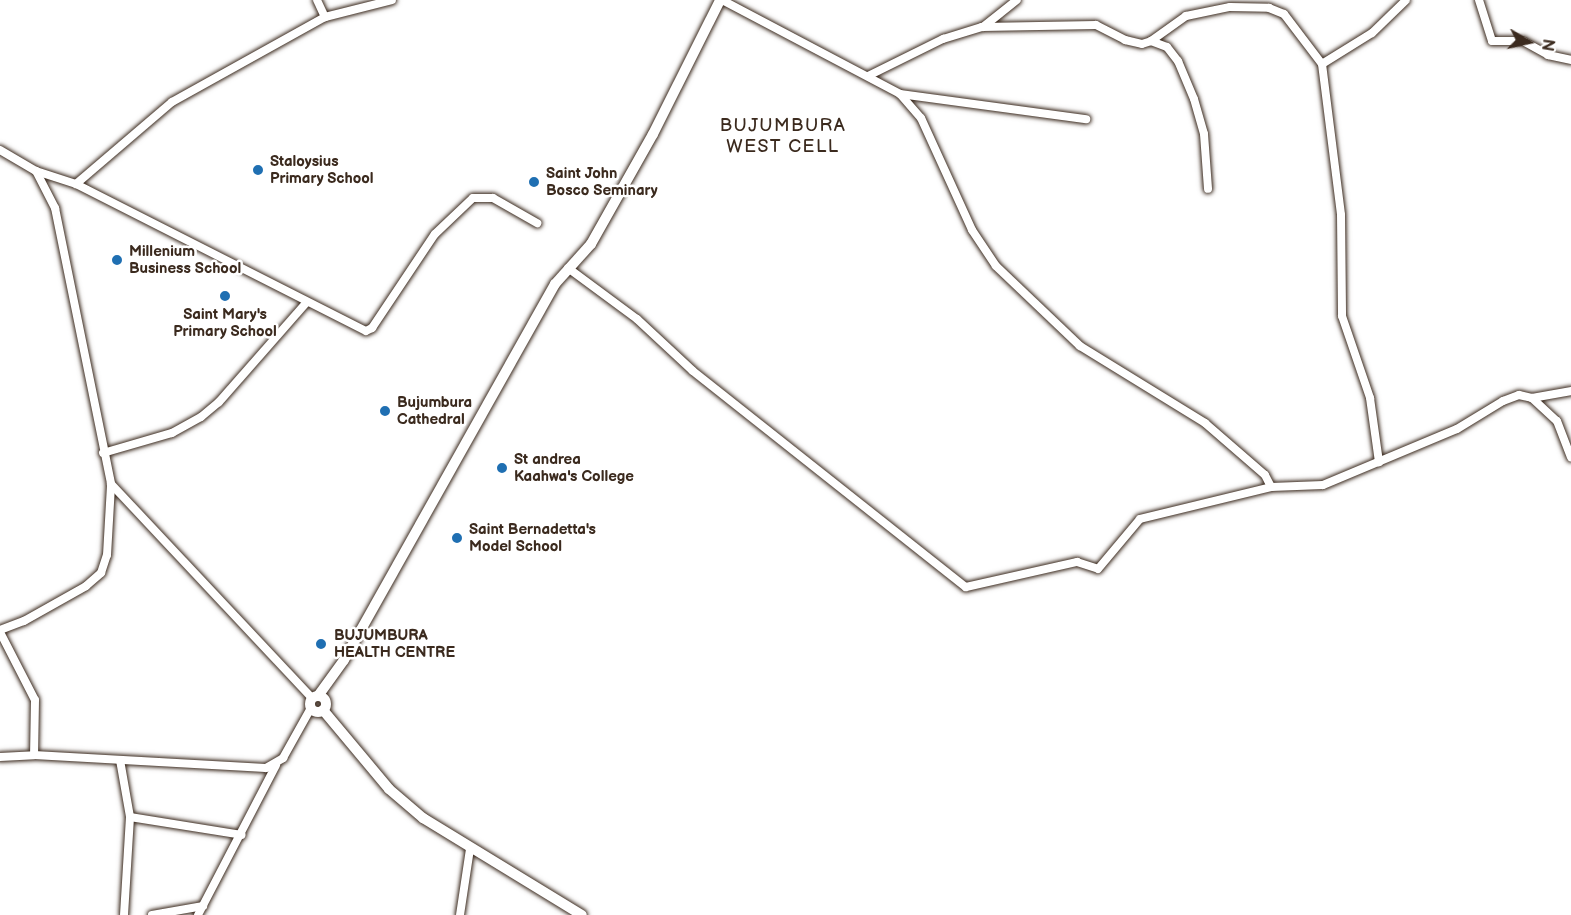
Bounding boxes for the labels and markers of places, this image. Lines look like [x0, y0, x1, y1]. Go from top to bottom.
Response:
place label: Staloysius Primary School [270, 152, 374, 187]
marker: Staloysius Primary School [251, 163, 265, 177]
place label: Saint John Bosco Seminary [546, 164, 658, 199]
marker: Saint John Bosco Seminary [527, 175, 541, 189]
place label: Millenium Business School [129, 242, 241, 277]
marker: Millenium Business School [110, 253, 124, 267]
marker: Saint Mary's Primary School [218, 289, 232, 303]
place label: Saint Mary's Primary School [173, 305, 277, 340]
place label: Bujumbura Cathedral [397, 393, 472, 428]
marker: Bujumbura Cathedral [378, 404, 392, 418]
place label: St andrea Kaahwa's College [514, 450, 634, 485]
marker: St andrea Kaahwa's College [495, 461, 509, 475]
place label: Saint Bernadetta's Model School [469, 520, 596, 555]
marker: Saint Bernadetta's Model School [450, 531, 464, 545]
place label: BUJUMBURA HEALTH CENTRE [334, 626, 455, 661]
marker: BUJUMBURA HEALTH CENTRE [312, 635, 330, 653]

